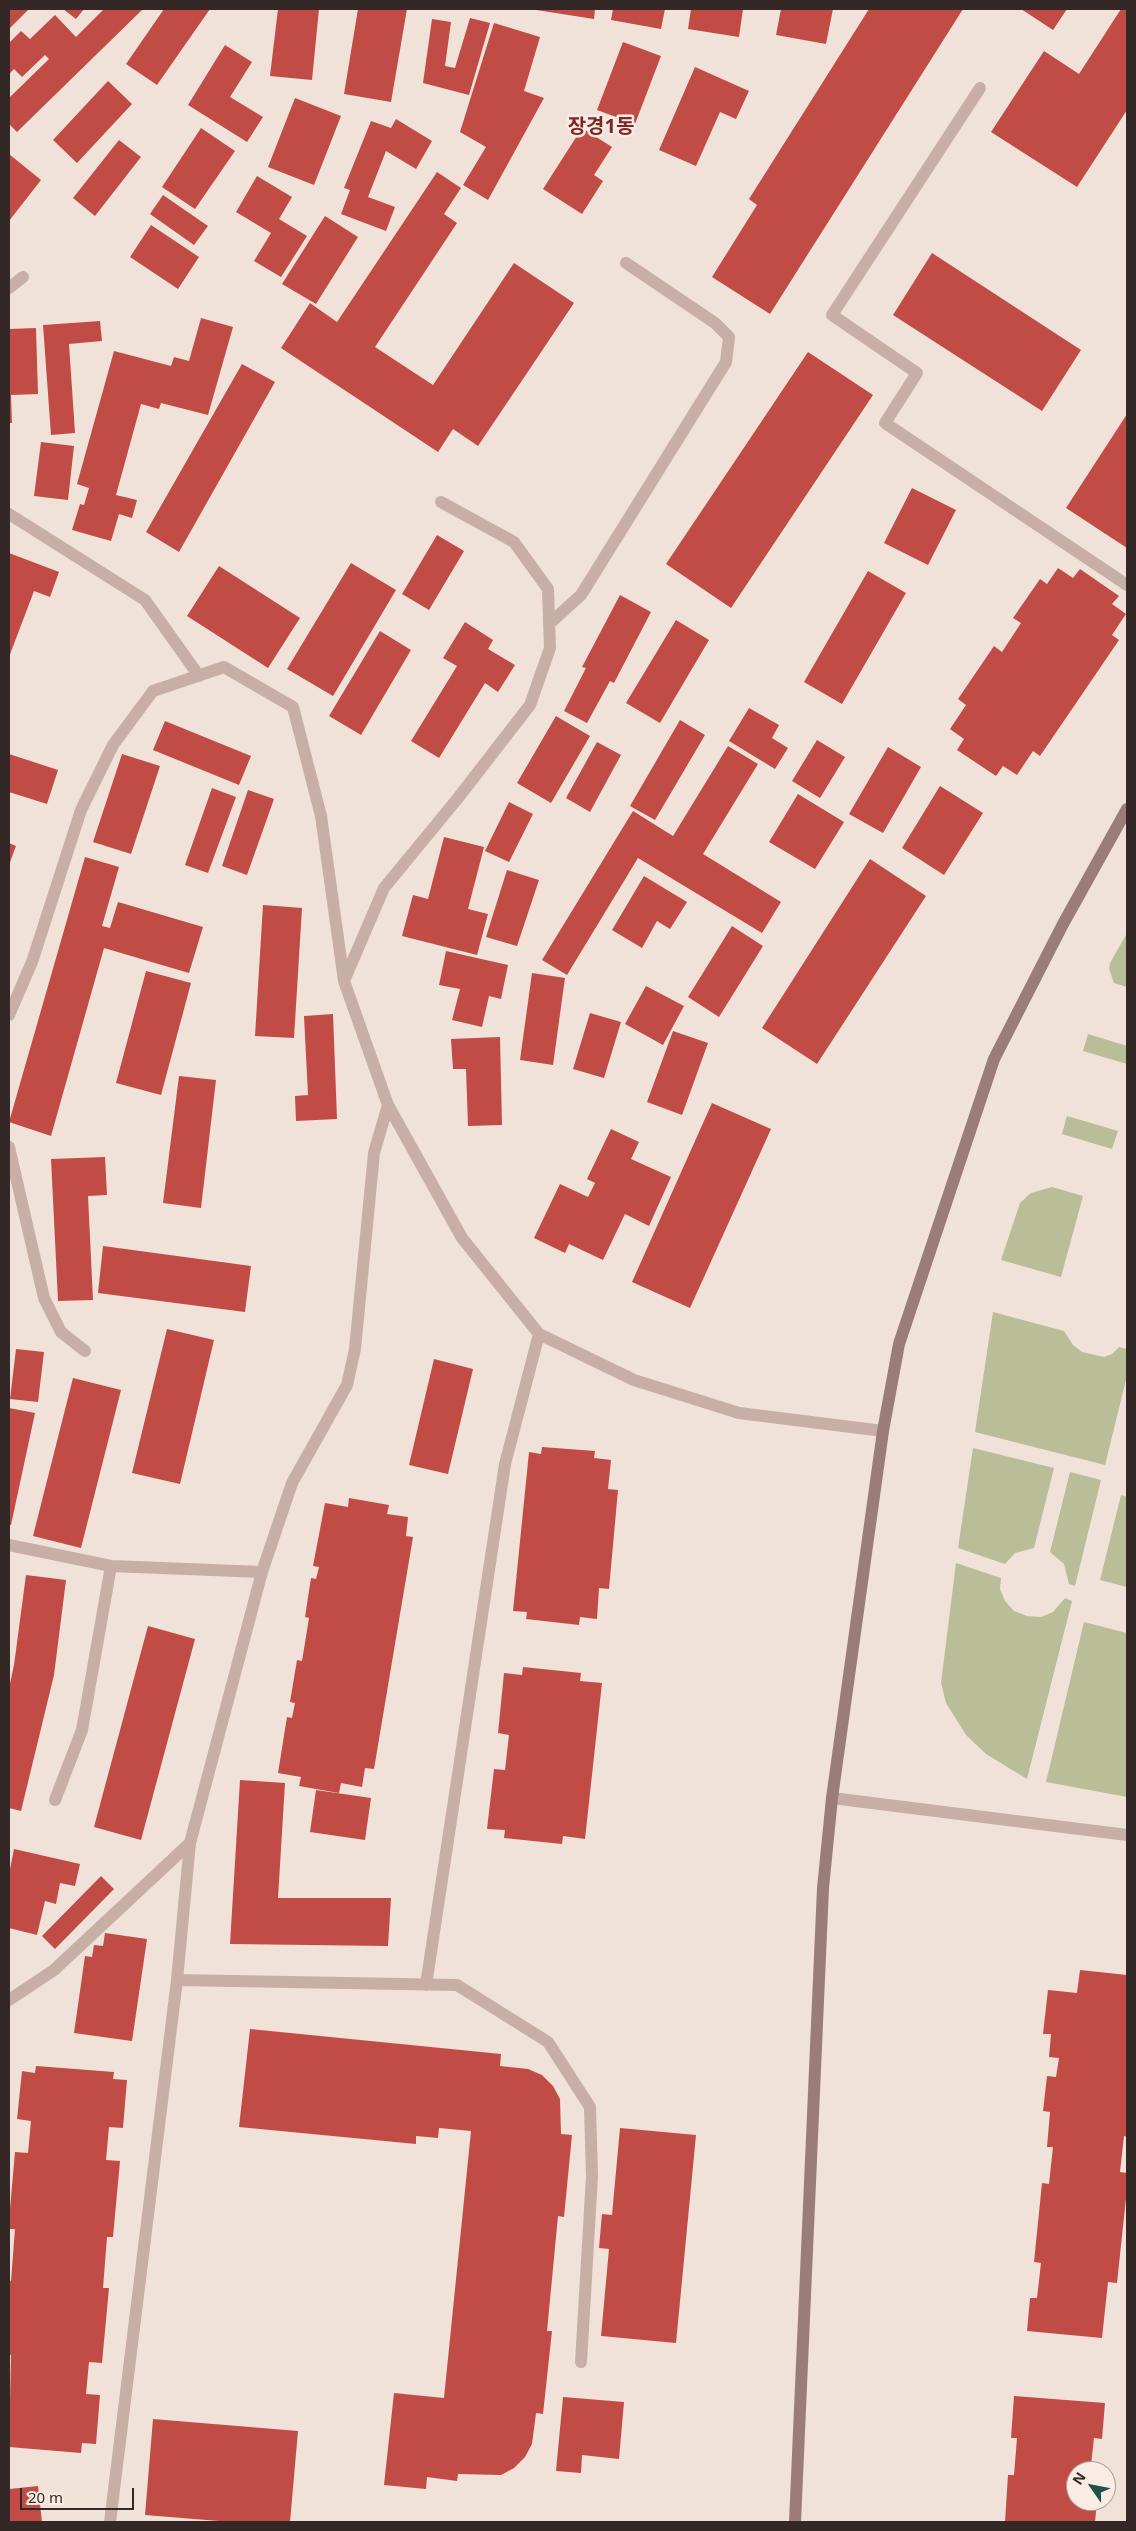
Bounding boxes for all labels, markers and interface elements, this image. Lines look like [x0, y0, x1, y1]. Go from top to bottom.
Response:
district label: 장경1동 [568, 115, 634, 139]
north arrow [1066, 2461, 1116, 2511]
text: N [1068, 2468, 1090, 2488]
scale bar [22, 2478, 136, 2510]
text: 20 m [28, 2487, 63, 2507]

